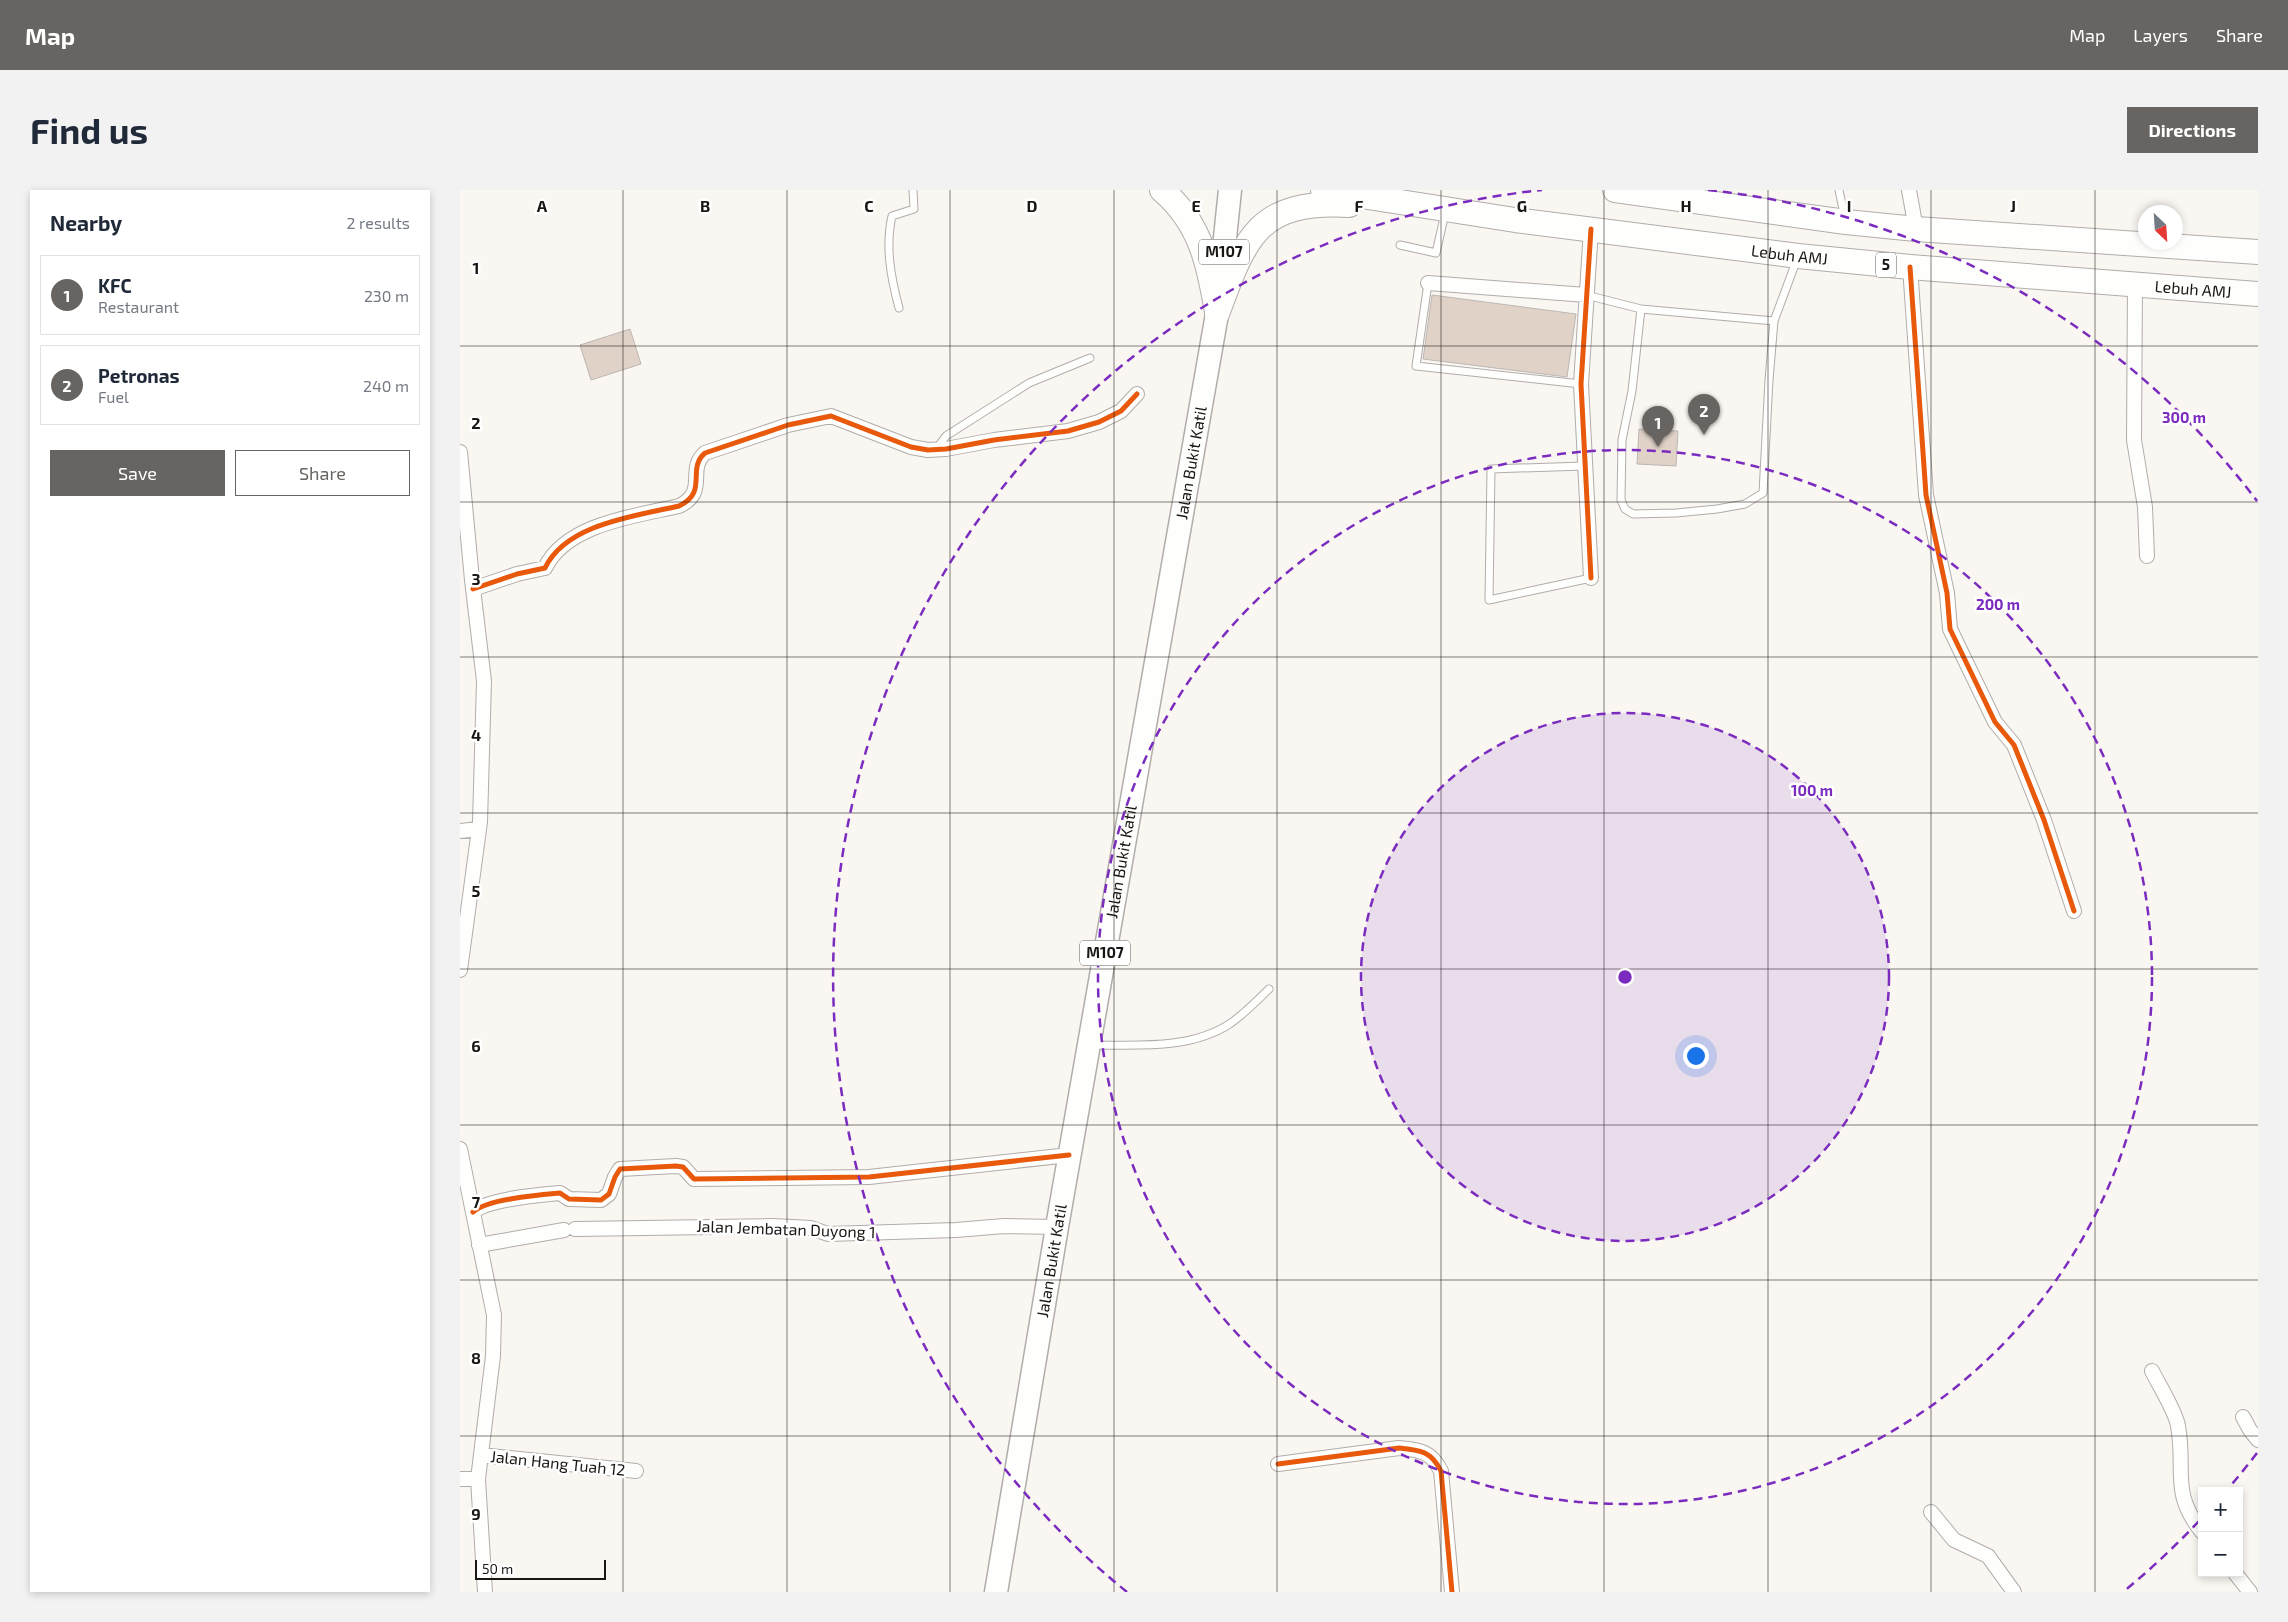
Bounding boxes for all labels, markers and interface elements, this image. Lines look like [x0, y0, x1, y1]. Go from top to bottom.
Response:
text: Map [25, 21, 75, 50]
text: Map [2069, 24, 2105, 46]
text: Layers [2133, 24, 2188, 46]
text: Share [2216, 24, 2263, 46]
button: Directions [2127, 107, 2258, 153]
text: Find us [30, 109, 148, 151]
text: A [537, 196, 548, 215]
text: B [700, 196, 710, 215]
text: C [864, 196, 874, 215]
text: D [1027, 196, 1038, 215]
text: E [1191, 196, 1201, 215]
text: F [1355, 196, 1364, 215]
text: G [1517, 196, 1527, 215]
text: H [1680, 196, 1692, 215]
text: I [1847, 196, 1851, 215]
text: J [2010, 196, 2016, 215]
north arrow [2138, 205, 2183, 250]
text: Nearby [50, 210, 122, 235]
text: 2 results [347, 213, 410, 232]
road number: M107 [1199, 240, 1249, 264]
street label: Lebuh AMJ [1750, 240, 1829, 268]
road number: 5 [1876, 252, 1896, 278]
text: 1 [473, 258, 479, 277]
text: KFC [98, 274, 132, 297]
street label: Lebuh AMJ [2154, 276, 2232, 301]
text: 1 [64, 286, 70, 305]
text: 230 m [364, 286, 409, 305]
text: Restaurant [98, 297, 179, 316]
text: Petronas [98, 364, 180, 387]
text: 2 [62, 376, 72, 395]
text: 240 m [363, 376, 409, 395]
text: Fuel [98, 387, 129, 406]
pin: 2 [1688, 394, 1720, 435]
street label: Jalan Bukit Katil [1171, 404, 1210, 521]
pin: 1 [1642, 406, 1674, 447]
text: 300 m [2162, 408, 2206, 426]
text: 2 [471, 413, 481, 432]
button: Save [50, 450, 225, 496]
button: Share [235, 450, 410, 496]
text: 3 [471, 569, 481, 588]
text: 200 m [1976, 595, 2020, 613]
text: 4 [471, 725, 481, 744]
text: 100 m [1791, 781, 1833, 799]
street label: Jalan Bukit Katil [1101, 803, 1140, 920]
text: 5 [472, 881, 481, 900]
road number: M107 [1080, 940, 1130, 966]
centre of rings [1616, 968, 1634, 986]
text: 6 [471, 1036, 481, 1055]
your location [1683, 1043, 1709, 1069]
text: 7 [472, 1192, 481, 1211]
street label: Jalan Bukit Katil [1032, 1202, 1070, 1319]
street label: Jalan Jembatan Duyong 1 [696, 1216, 876, 1241]
text: 8 [471, 1348, 481, 1367]
street label: Jalan Hang Tuah 12 [490, 1446, 626, 1479]
map controls [2198, 1487, 2243, 1577]
button: + [2198, 1487, 2243, 1532]
text: 9 [471, 1504, 481, 1523]
button: − [2198, 1532, 2243, 1577]
scale bar [475, 1557, 606, 1580]
text: 50 m [482, 1560, 513, 1577]

